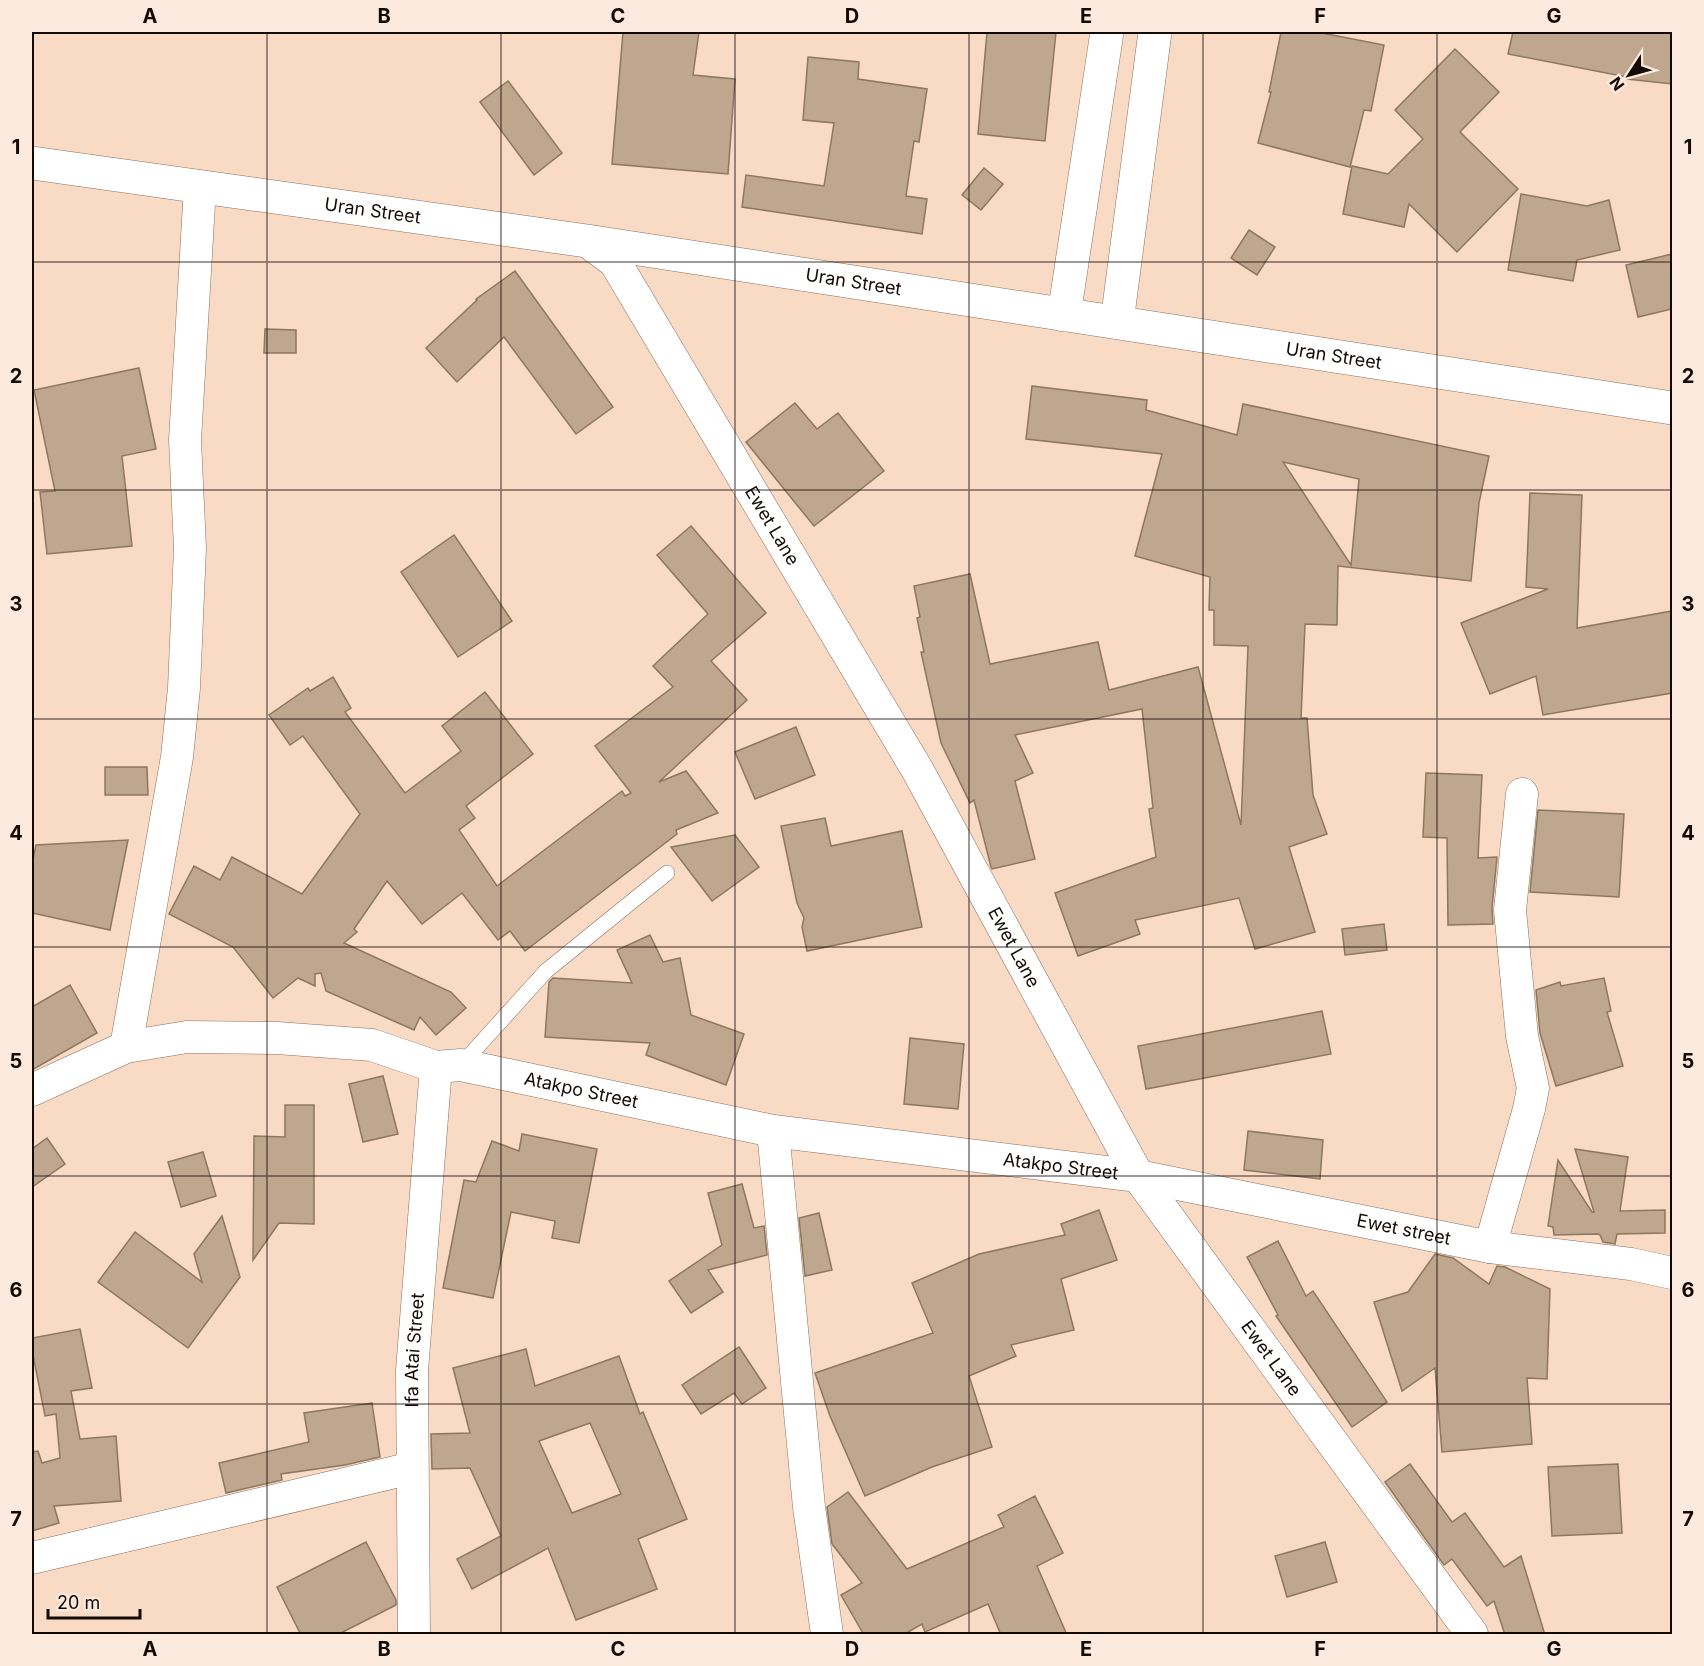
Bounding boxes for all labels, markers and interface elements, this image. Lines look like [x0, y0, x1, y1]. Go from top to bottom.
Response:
text: A [143, 4, 158, 28]
text: B [377, 4, 391, 28]
text: C [611, 4, 625, 28]
text: D [845, 4, 859, 28]
text: E [1080, 4, 1092, 28]
text: F [1314, 4, 1326, 28]
text: G [1546, 4, 1562, 28]
north arrow [1599, 45, 1659, 105]
text: N [1605, 73, 1629, 95]
text: 1 [12, 135, 20, 159]
text: 1 [1684, 135, 1692, 159]
street label: Uran Street [323, 193, 422, 228]
street label: Uran Street [804, 264, 903, 299]
street label: Uran Street [1284, 338, 1383, 373]
text: 2 [10, 364, 22, 388]
text: 2 [1682, 364, 1694, 388]
street label: Ewet Lane [741, 482, 804, 569]
text: 3 [10, 592, 22, 616]
text: 3 [1682, 592, 1694, 616]
text: 4 [9, 821, 23, 845]
text: 4 [1681, 821, 1695, 845]
street label: Ewet Lane [984, 903, 1044, 991]
text: 5 [10, 1049, 22, 1073]
text: 5 [1682, 1049, 1694, 1073]
street label: Atakpo Street [522, 1068, 640, 1112]
street label: Atakpo Street [1002, 1148, 1120, 1183]
street label: Ewet street [1355, 1209, 1453, 1249]
text: 6 [10, 1278, 23, 1302]
text: 6 [1682, 1278, 1695, 1302]
street label: Ifa Atai Street [401, 1292, 428, 1408]
street label: Ewet Lane [1237, 1316, 1306, 1400]
text: 7 [10, 1507, 22, 1531]
text: 7 [1682, 1507, 1694, 1531]
scale bar [48, 1582, 140, 1620]
text: 20 m [57, 1592, 100, 1613]
text: A [143, 1637, 158, 1661]
text: B [377, 1637, 391, 1661]
text: C [611, 1637, 625, 1661]
text: D [845, 1637, 859, 1661]
text: E [1080, 1637, 1092, 1661]
text: F [1314, 1637, 1326, 1661]
text: G [1546, 1637, 1562, 1661]

